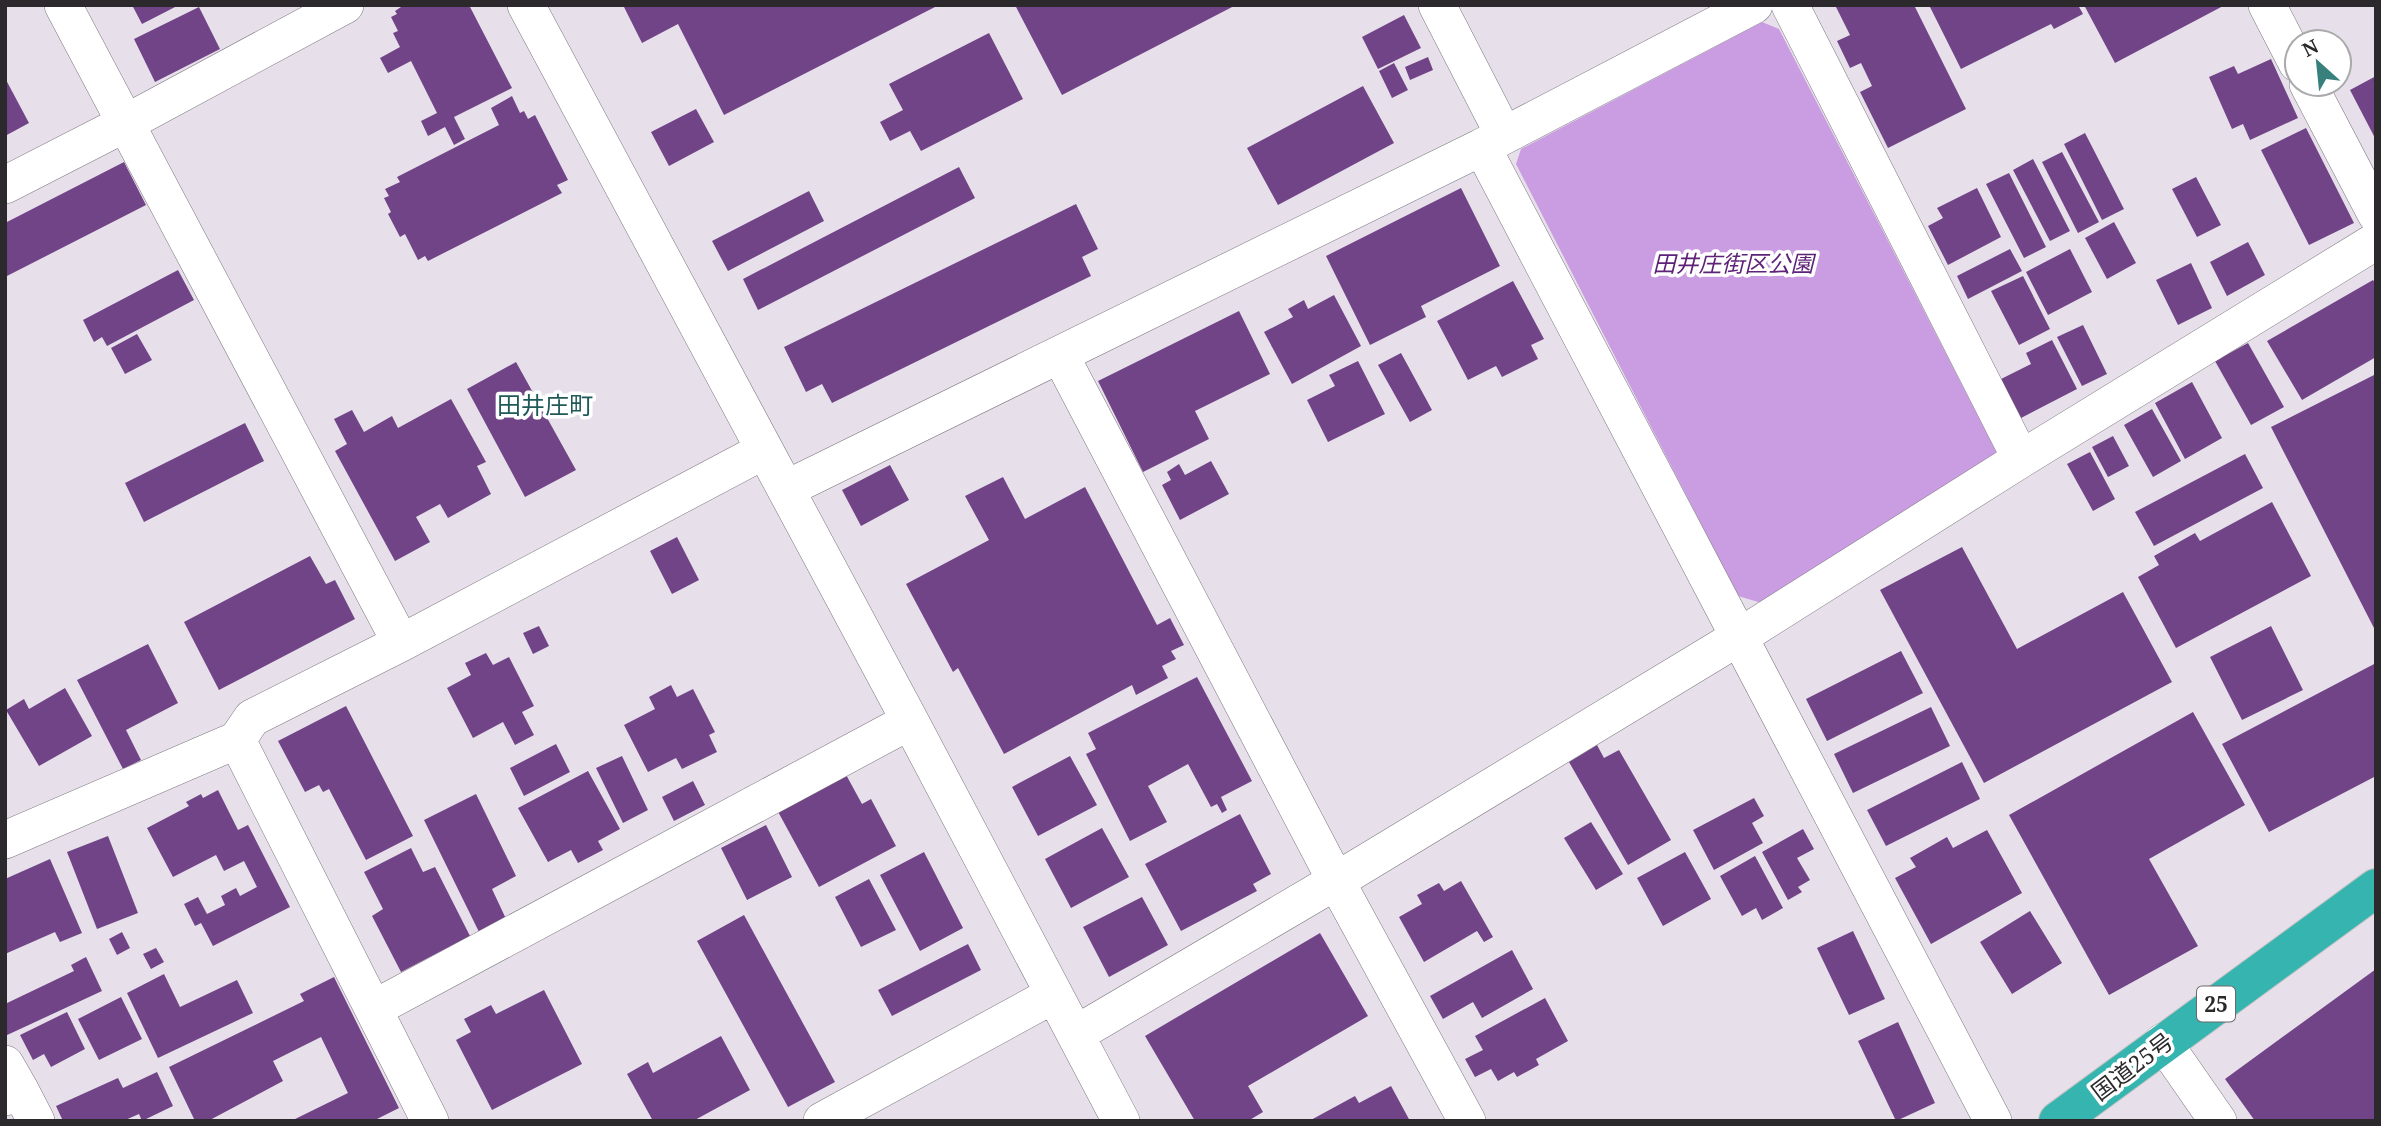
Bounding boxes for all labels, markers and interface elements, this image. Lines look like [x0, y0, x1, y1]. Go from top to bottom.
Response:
north arrow [2283, 28, 2353, 98]
text: N [2298, 33, 2323, 63]
park label: 田井庄街区公園 [1653, 247, 1817, 279]
district label: 田井庄町 [497, 388, 593, 421]
road number: 25 [2197, 986, 2235, 1021]
street label: 国道25号 [2085, 1025, 2179, 1107]

